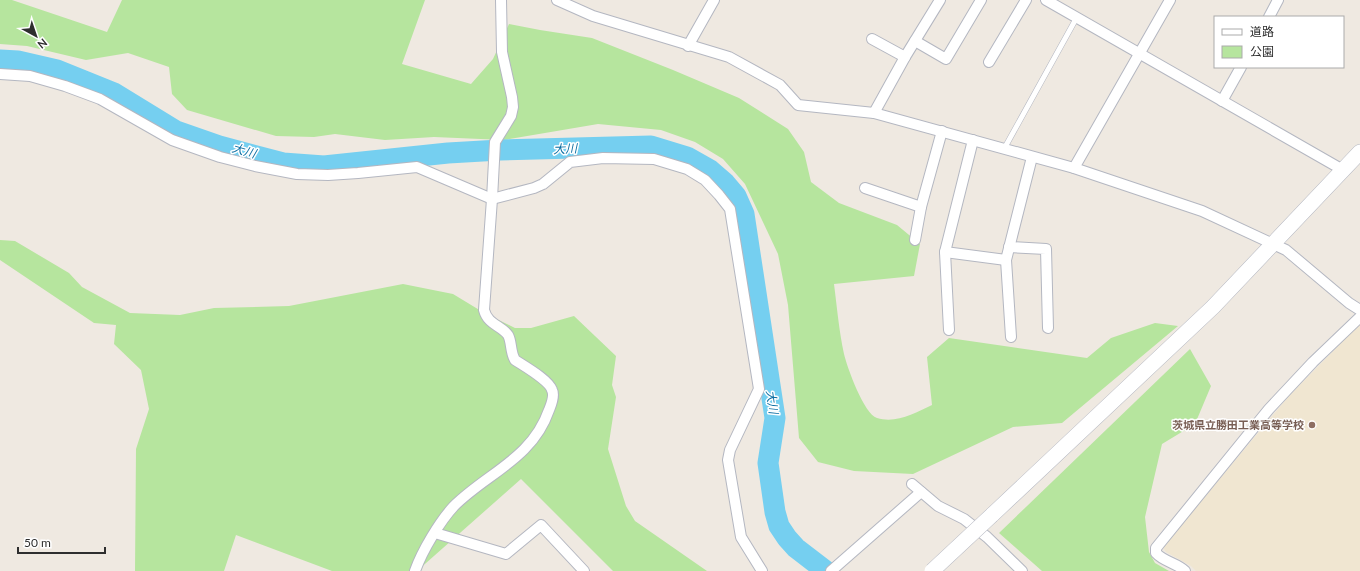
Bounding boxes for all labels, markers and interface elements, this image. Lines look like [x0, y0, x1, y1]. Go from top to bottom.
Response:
north arrow [16, 16, 56, 56]
legend [1214, 16, 1344, 68]
text: 道路 [1250, 24, 1274, 39]
text: N [35, 36, 50, 52]
text: 公園 [1250, 44, 1274, 59]
water label: 大川 [231, 140, 260, 162]
water label: 大川 [553, 141, 579, 156]
water label: 大川 [763, 389, 782, 417]
place label: 茨城県立勝田工業高等学校 [1172, 418, 1304, 431]
marker: 茨城県立勝田工業高等学校 [1307, 420, 1317, 430]
scale bar [18, 529, 105, 555]
text: 50 m [24, 535, 51, 550]

